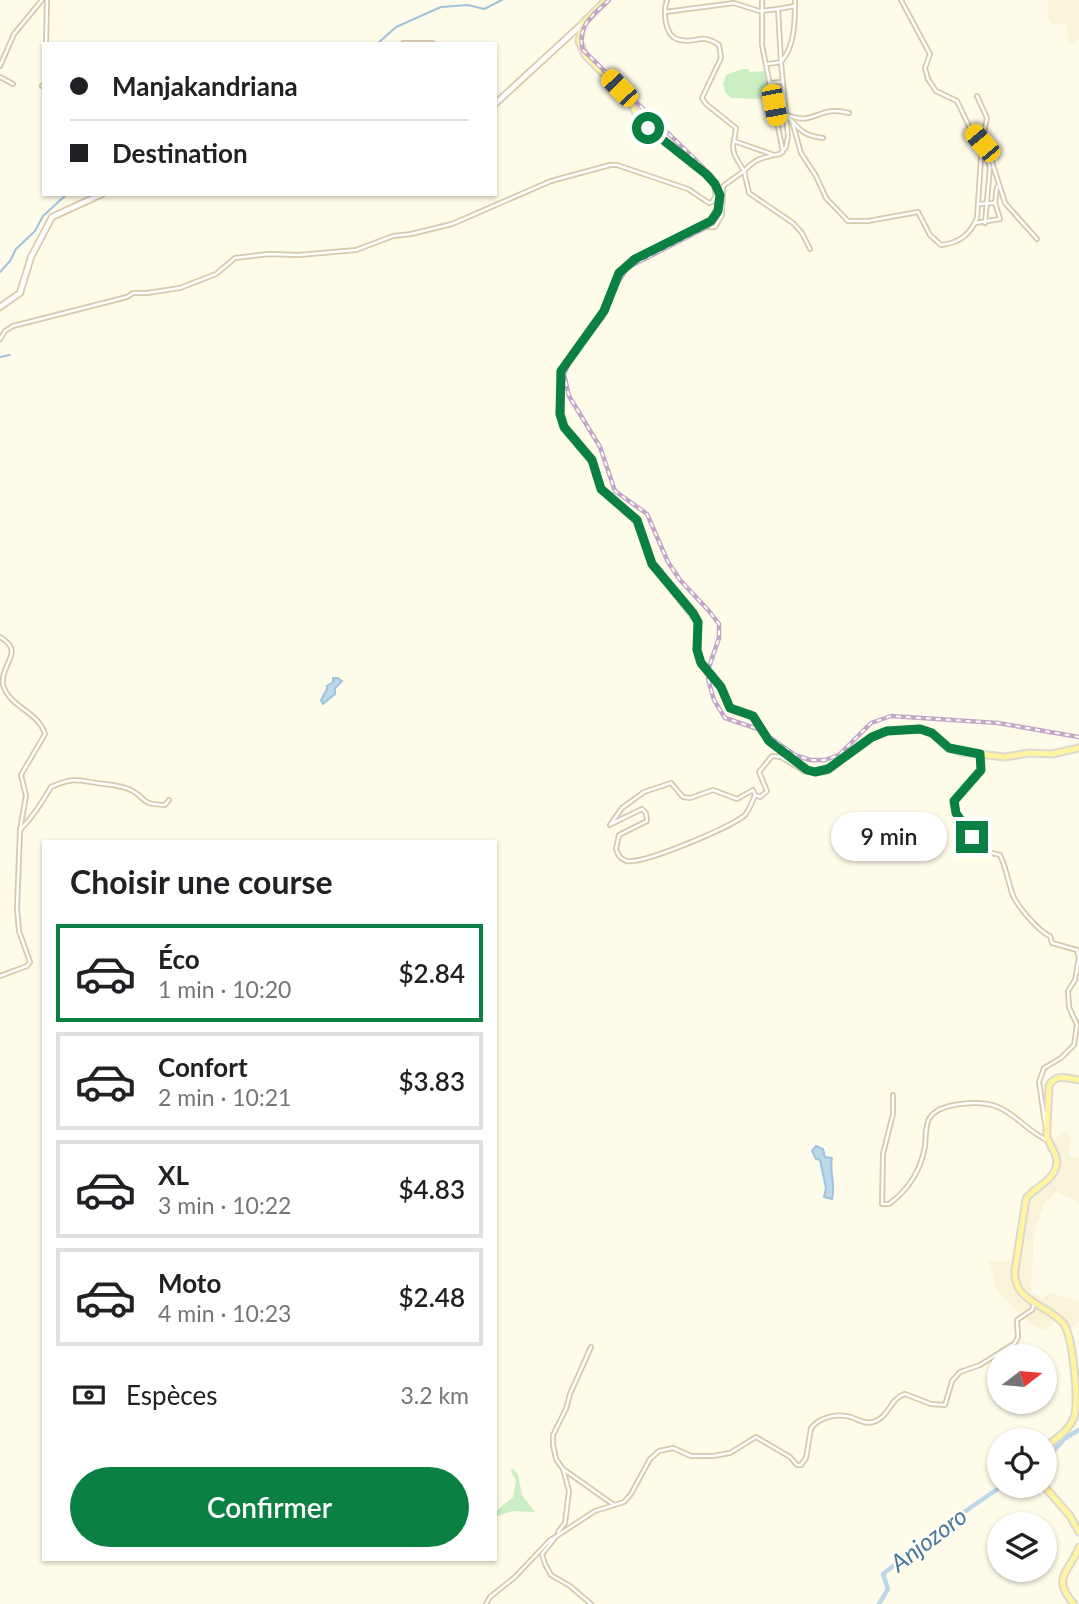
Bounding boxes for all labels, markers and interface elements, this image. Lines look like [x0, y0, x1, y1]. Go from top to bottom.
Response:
car [597, 66, 642, 110]
text: Manjakandriana [112, 70, 298, 102]
car [760, 82, 789, 128]
route start [632, 112, 664, 144]
car [961, 120, 1004, 166]
text: Destination [112, 137, 248, 169]
callout: 9 min [832, 812, 948, 862]
route end [956, 821, 988, 853]
text: 9 min [861, 822, 917, 850]
text: Choisir une course [70, 862, 333, 901]
icon: car [74, 942, 137, 1005]
text: Éco [158, 943, 200, 975]
text: $2.84 [399, 957, 465, 989]
text: 1 min · 10:20 [158, 975, 291, 1003]
icon: car [74, 1050, 137, 1113]
text: Confort [158, 1051, 248, 1083]
text: $3.83 [399, 1065, 465, 1097]
text: 2 min · 10:21 [158, 1083, 291, 1111]
icon: car [74, 1158, 137, 1221]
text: XL [158, 1159, 189, 1191]
text: $4.83 [399, 1173, 465, 1205]
text: 3 min · 10:22 [158, 1191, 291, 1219]
icon: car [74, 1266, 137, 1329]
text: Moto [158, 1267, 221, 1299]
text: $2.48 [399, 1281, 465, 1313]
text: 4 min · 10:23 [158, 1299, 291, 1327]
north arrow [987, 1344, 1057, 1414]
map controls [987, 1344, 1057, 1582]
icon: cash [70, 1376, 108, 1414]
text: Espèces [126, 1379, 218, 1411]
text: 3.2 km [400, 1381, 469, 1409]
button: locate [987, 1428, 1057, 1498]
button: Confirmer [70, 1467, 469, 1547]
water label: Anjozoro [883, 1501, 972, 1578]
button: layers [987, 1512, 1057, 1582]

